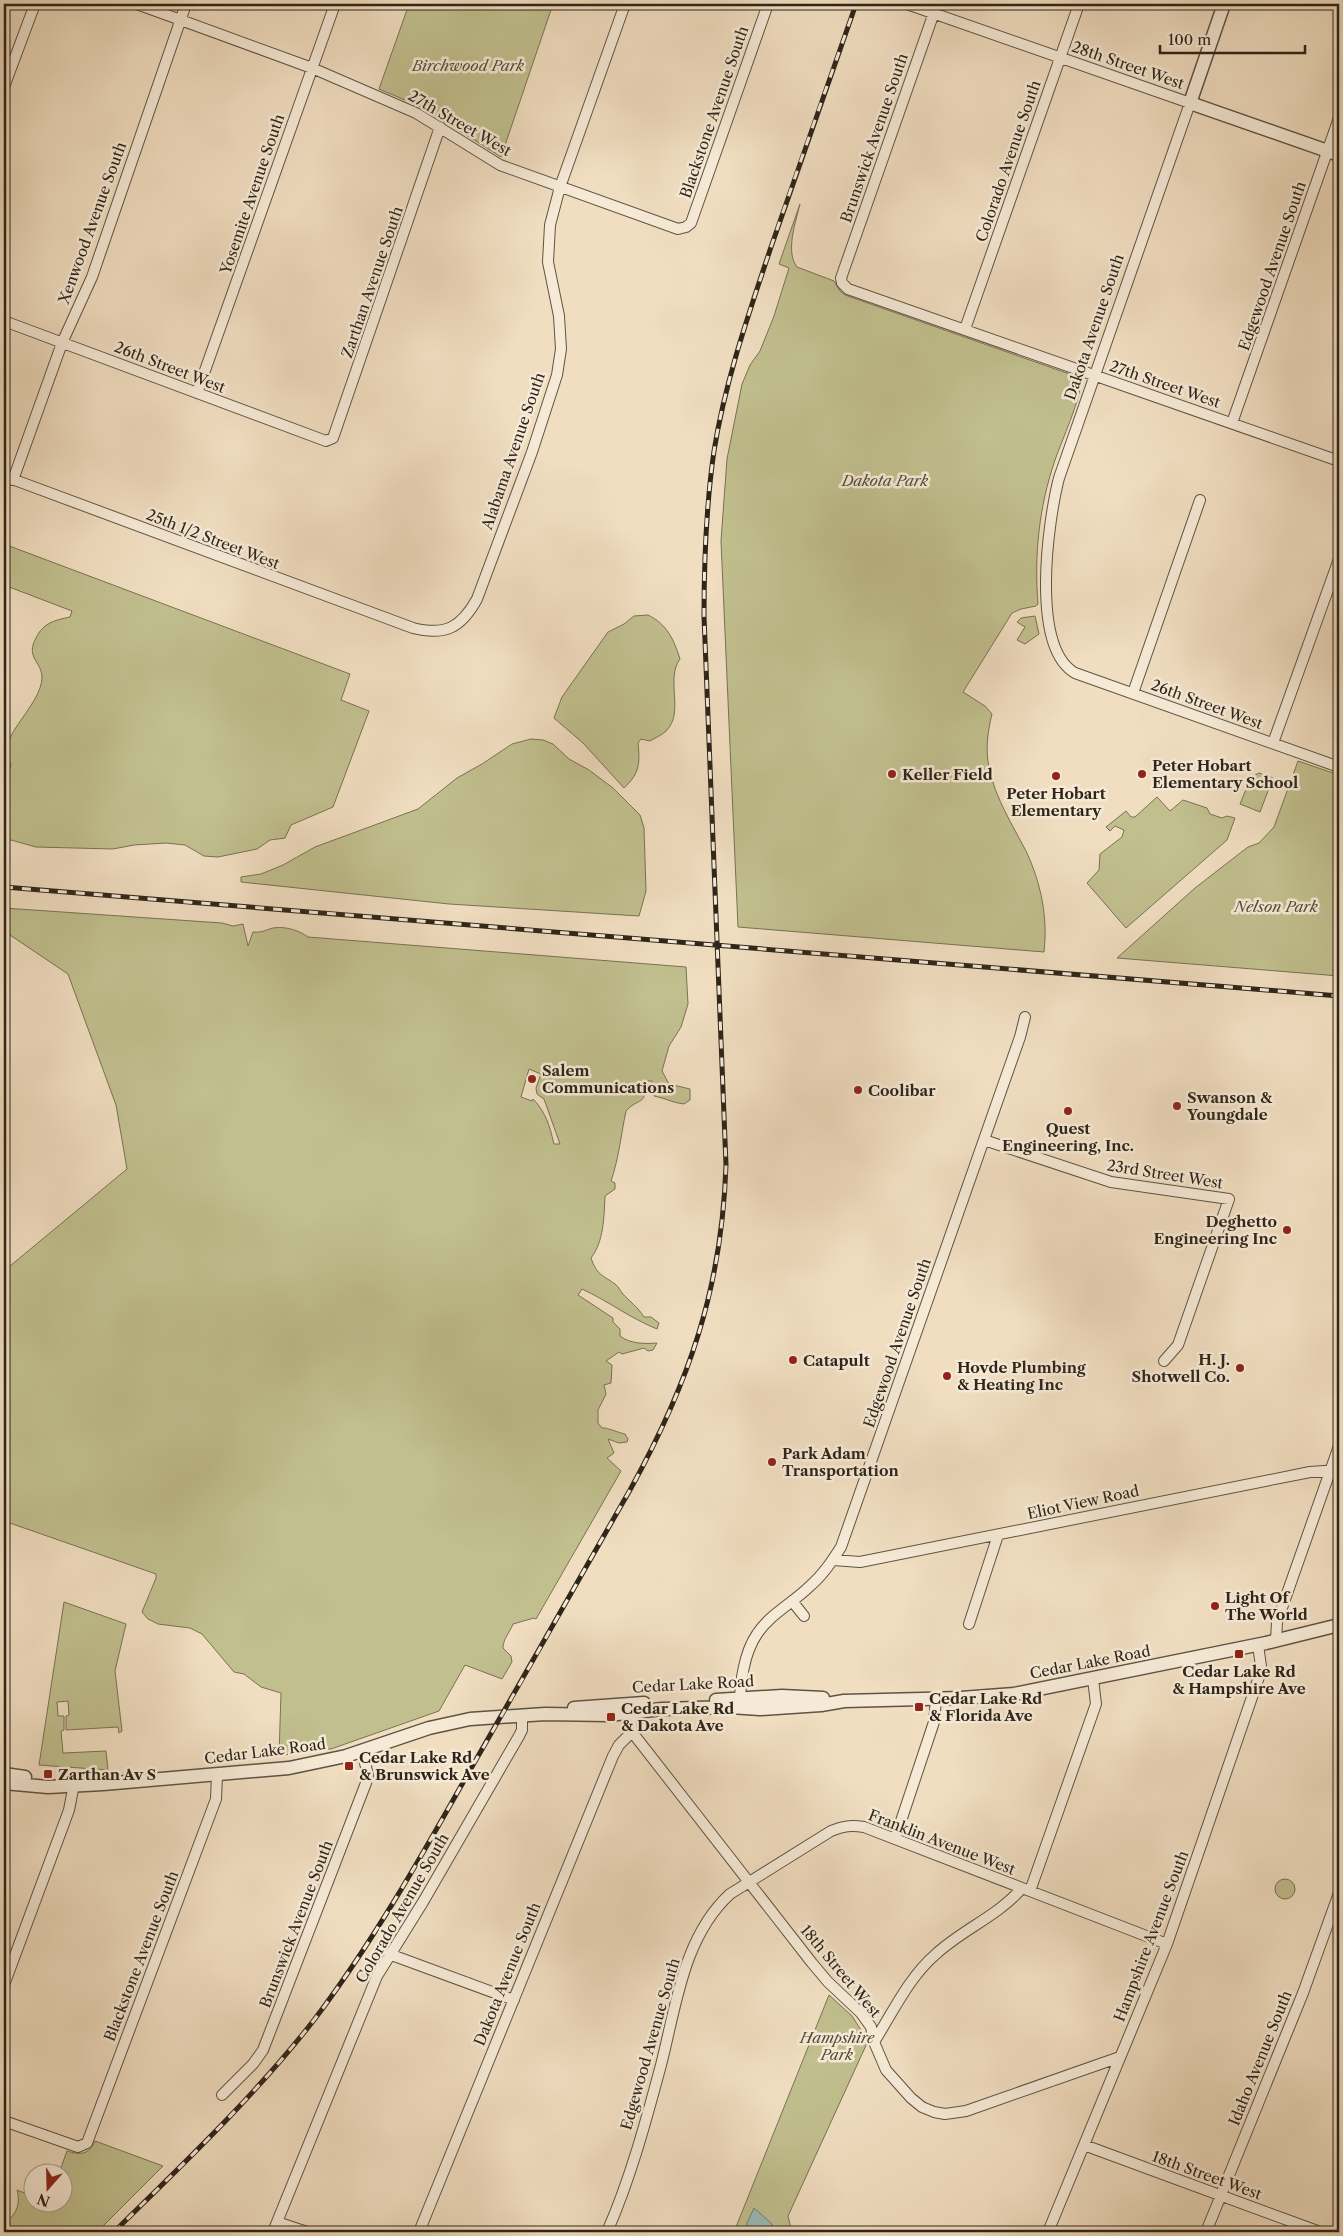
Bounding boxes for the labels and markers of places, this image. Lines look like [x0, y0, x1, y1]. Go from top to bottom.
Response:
place label: Peter Hobart Elementary School [1152, 756, 1298, 792]
place label: Keller Field [902, 765, 993, 784]
marker: Keller Field [886, 768, 898, 780]
marker: Peter Hobart Elementary School [1136, 768, 1148, 780]
marker: Peter Hobart Elementary [1050, 770, 1062, 782]
place label: Peter Hobart Elementary [1006, 784, 1106, 820]
place label: Salem Communications [542, 1061, 674, 1097]
marker: Salem Communications [526, 1073, 538, 1085]
place label: Coolibar [868, 1081, 936, 1100]
marker: Coolibar [852, 1084, 864, 1096]
place label: Swanson & Youngdale [1186, 1088, 1273, 1124]
marker: Swanson & Youngdale [1171, 1100, 1183, 1112]
marker: Quest Engineering, Inc. [1062, 1105, 1074, 1117]
place label: Quest Engineering, Inc. [1002, 1119, 1134, 1155]
place label: Deghetto Engineering Inc [1153, 1212, 1277, 1248]
marker: Deghetto Engineering Inc [1281, 1224, 1293, 1236]
place label: H. J. Shotwell Co. [1132, 1350, 1230, 1386]
place label: Catapult [803, 1351, 870, 1370]
marker: Catapult [787, 1354, 799, 1366]
place label: Hovde Plumbing & Heating Inc [957, 1358, 1086, 1394]
marker: H. J. Shotwell Co. [1234, 1362, 1246, 1374]
marker: Hovde Plumbing & Heating Inc [941, 1370, 953, 1382]
place label: Park Adam Transportation [782, 1444, 899, 1480]
marker: Park Adam Transportation [766, 1456, 778, 1468]
place label: Light Of The World [1225, 1588, 1308, 1624]
marker: Light Of The World [1209, 1600, 1221, 1612]
marker: Cedar Lake Rd & Hampshire Ave [1233, 1648, 1245, 1660]
place label: Cedar Lake Rd & Hampshire Ave [1172, 1662, 1306, 1698]
place label: Cedar Lake Rd & Florida Ave [929, 1689, 1042, 1725]
place label: Cedar Lake Rd & Dakota Ave [621, 1699, 734, 1735]
marker: Cedar Lake Rd & Florida Ave [913, 1701, 925, 1713]
marker: Cedar Lake Rd & Dakota Ave [605, 1711, 617, 1723]
place label: Cedar Lake Rd & Brunswick Ave [359, 1748, 490, 1784]
marker: Cedar Lake Rd & Brunswick Ave [343, 1760, 355, 1772]
place label: Zarthan Av S [58, 1765, 156, 1784]
marker: Zarthan Av S [42, 1768, 54, 1780]

